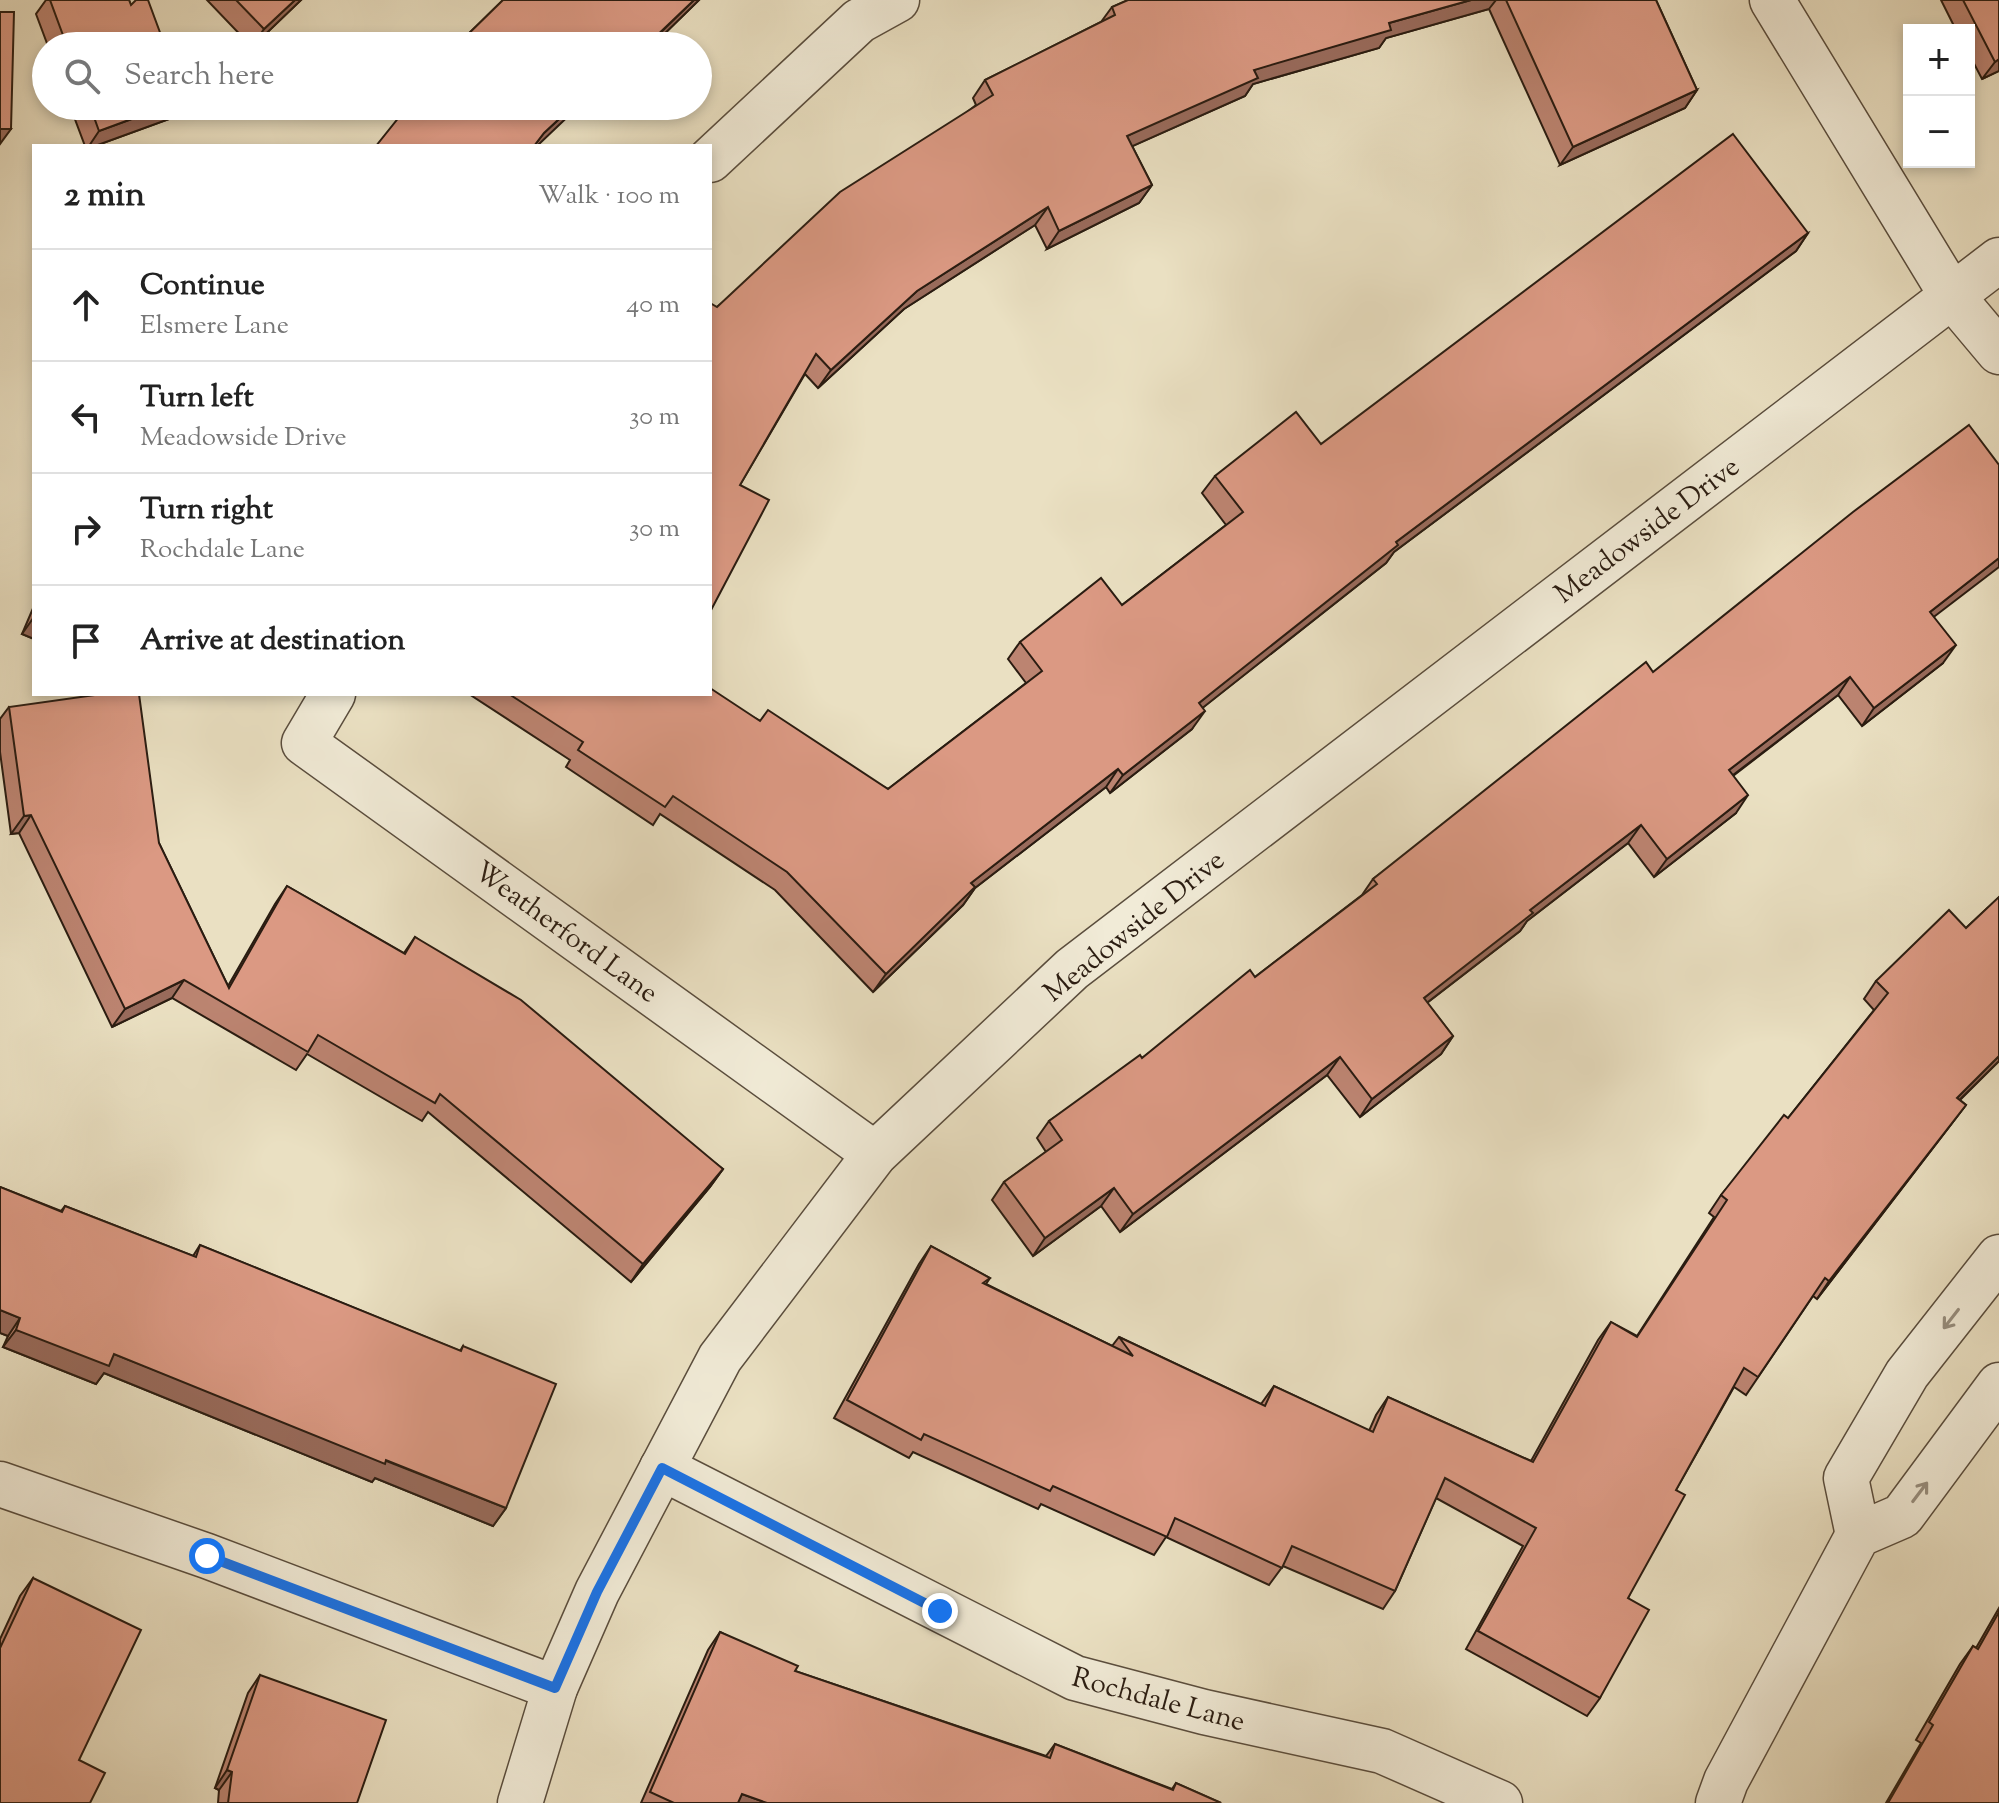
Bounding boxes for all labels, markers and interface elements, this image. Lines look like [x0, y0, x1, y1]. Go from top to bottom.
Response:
map controls [1903, 24, 1975, 168]
button: + [1903, 24, 1975, 96]
search box [32, 32, 712, 120]
icon: search [60, 54, 104, 98]
text: Search here [124, 55, 274, 98]
button: − [1903, 96, 1975, 168]
text: 2 min [64, 172, 145, 221]
text: Walk · 100 m [538, 178, 680, 215]
text: Continue [140, 265, 265, 308]
icon: ahead [64, 283, 108, 327]
text: 40 m [626, 287, 680, 324]
text: Elsmere Lane [140, 308, 289, 345]
text: Turn left [140, 377, 254, 420]
icon: left [64, 395, 108, 439]
text: 30 m [629, 399, 680, 436]
text: Meadowside Drive [140, 420, 347, 457]
street label: Meadowside Drive [1547, 448, 1749, 614]
text: Turn right [140, 489, 273, 532]
icon: right [64, 507, 108, 551]
text: 30 m [629, 511, 680, 548]
text: Rochdale Lane [140, 532, 305, 569]
icon: arrive [64, 619, 108, 663]
text: Arrive at destination [140, 620, 405, 663]
street label: Meadowside Drive [1036, 842, 1234, 1013]
street label: Weatherford Lane [465, 853, 666, 1014]
one-way arrow [1942, 1308, 1959, 1329]
one-way arrow [1912, 1481, 1928, 1503]
route start [189, 1538, 225, 1574]
route end [922, 1593, 958, 1629]
street label: Rochdale Lane [1067, 1659, 1249, 1743]

